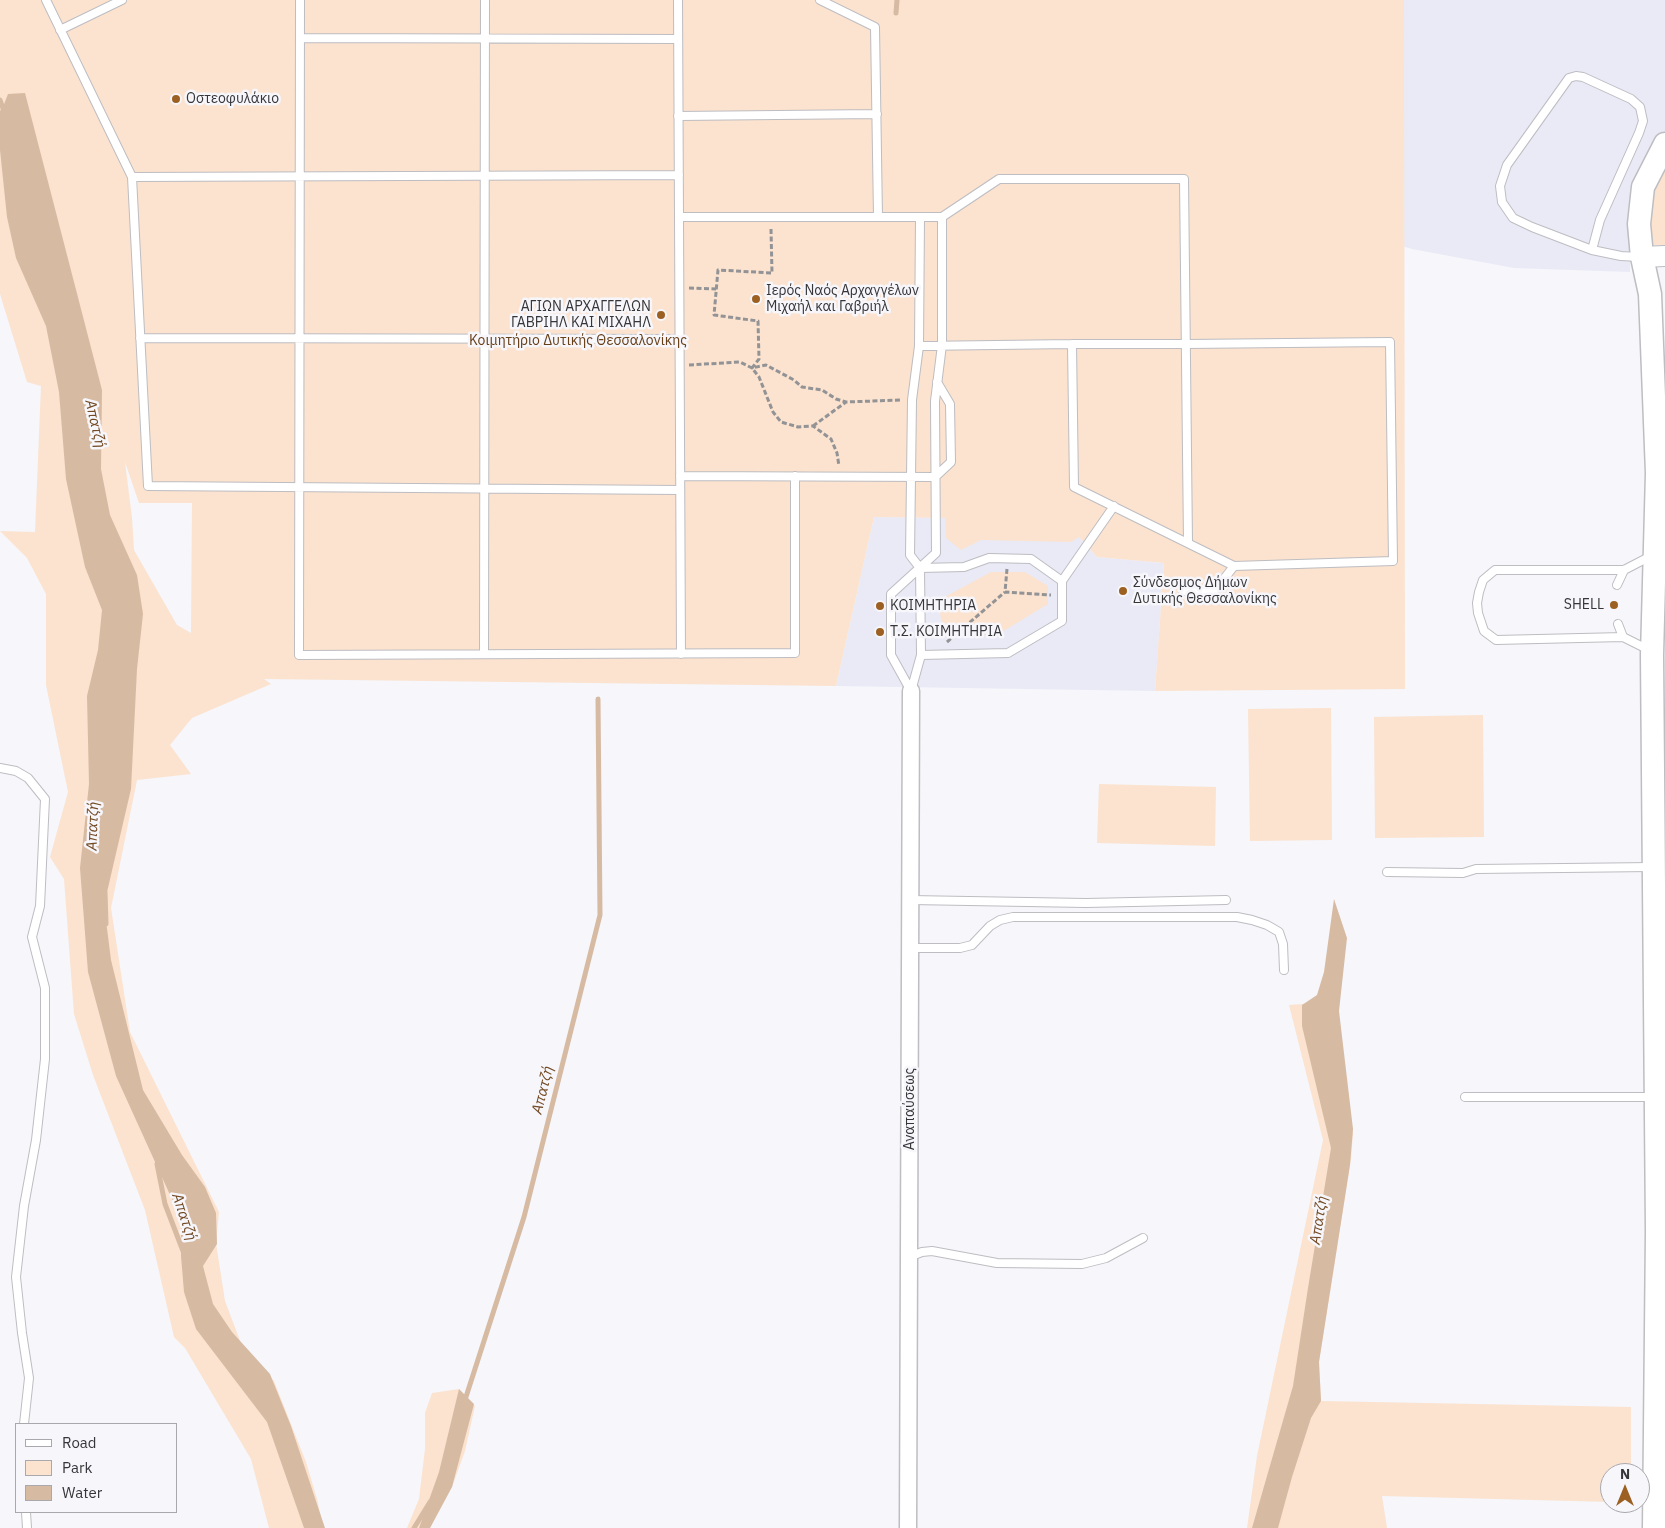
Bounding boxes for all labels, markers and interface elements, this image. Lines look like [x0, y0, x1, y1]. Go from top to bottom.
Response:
place label: Οστεοφυλάκιο [186, 91, 279, 107]
marker: Οστεοφυλάκιο [170, 93, 182, 105]
place label: Ιερός Ναός Αρχαγγέλων Μιχαήλ και Γαβριήλ [766, 283, 919, 316]
marker: Ιερός Ναός Αρχαγγέλων Μιχαήλ και Γαβριήλ [750, 293, 762, 305]
place label: ΑΓΙΩΝ ΑΡΧΑΓΓΕΛΩΝ ΓΑΒΡΙΗΛ ΚΑΙ ΜΙΧΑΗΛ [511, 299, 651, 332]
marker: ΑΓΙΩΝ ΑΡΧΑΓΓΕΛΩΝ ΓΑΒΡΙΗΛ ΚΑΙ ΜΙΧΑΗΛ [655, 309, 667, 321]
park label: Κοιμητήριο Δυτικής Θεσσαλονίκης [469, 333, 687, 349]
water label: Απατζή [81, 398, 109, 450]
place label: Σύνδεσμος Δήμων Δυτικής Θεσσαλονίκης [1133, 575, 1277, 608]
marker: Σύνδεσμος Δήμων Δυτικής Θεσσαλονίκης [1117, 585, 1129, 597]
place label: SHELL [1564, 597, 1604, 613]
place label: ΚΟΙΜΗΤΗΡΙΑ [890, 598, 976, 614]
marker: SHELL [1608, 599, 1620, 611]
marker: ΚΟΙΜΗΤΗΡΙΑ [874, 600, 886, 612]
place label: Τ.Σ. ΚΟΙΜΗΤΗΡΙΑ [890, 624, 1002, 640]
marker: Τ.Σ. ΚΟΙΜΗΤΗΡΙΑ [874, 626, 886, 638]
water label: Απατζή [83, 801, 103, 851]
water label: Απατζή [528, 1064, 558, 1116]
street label: Αναπαύσεως [902, 1068, 918, 1150]
water label: Απατζή [168, 1191, 200, 1243]
water label: Απατζή [1306, 1194, 1332, 1246]
legend [15, 1423, 178, 1513]
text: Road [62, 1433, 97, 1452]
text: Park [62, 1458, 92, 1477]
north arrow [1600, 1463, 1650, 1513]
text: N [1620, 1465, 1630, 1483]
text: Water [62, 1483, 102, 1502]

